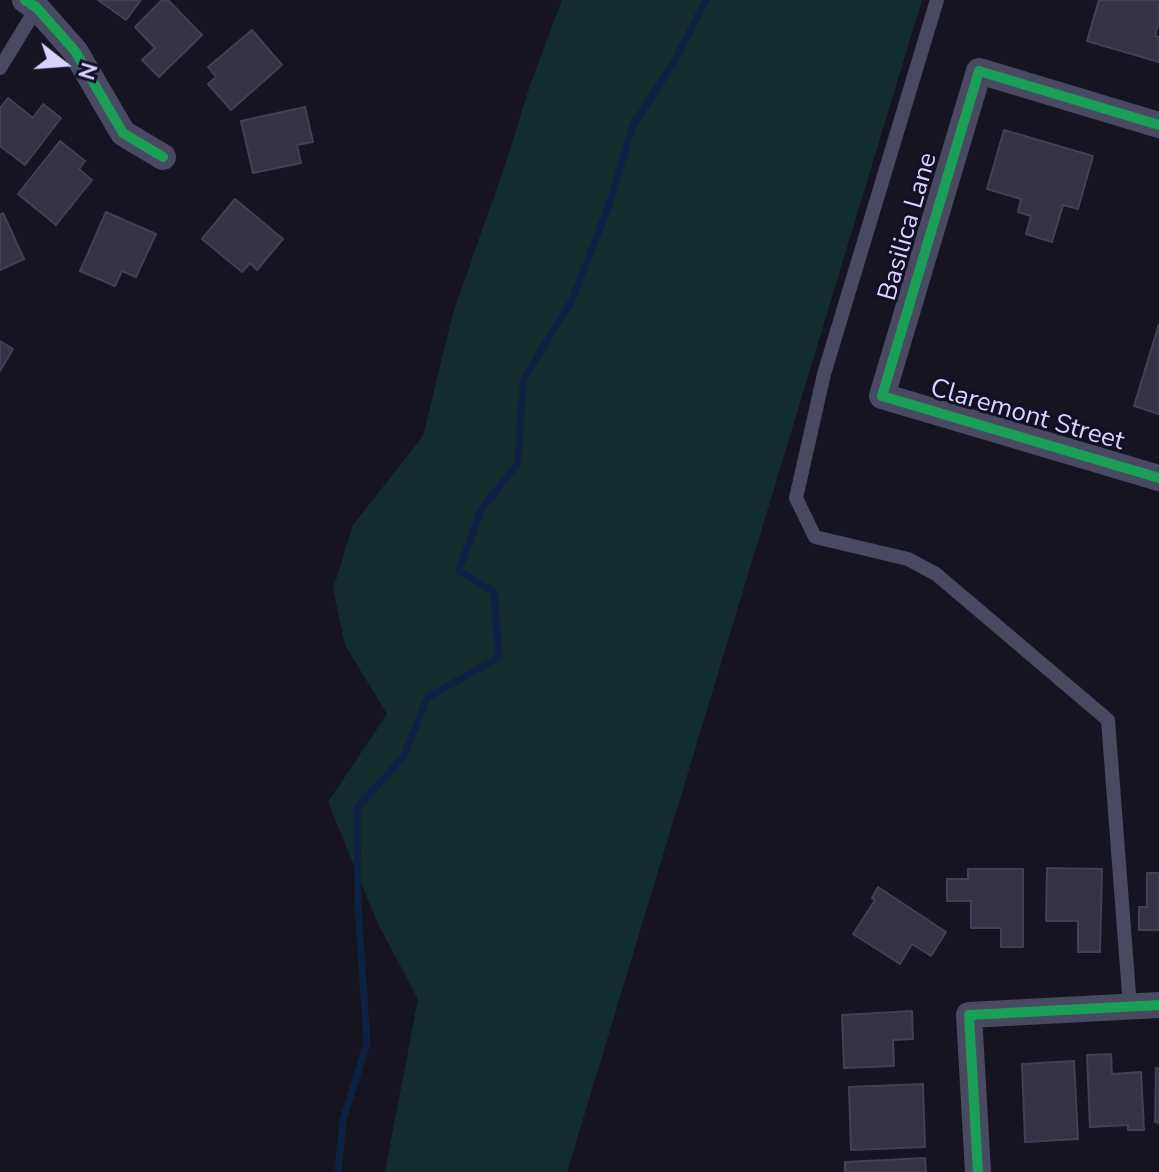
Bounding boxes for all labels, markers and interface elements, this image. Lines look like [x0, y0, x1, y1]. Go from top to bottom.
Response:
north arrow [24, 24, 104, 104]
text: N [70, 59, 104, 83]
street label: Basilica Lane [873, 149, 945, 305]
street label: Claremont Street [927, 373, 1127, 459]

